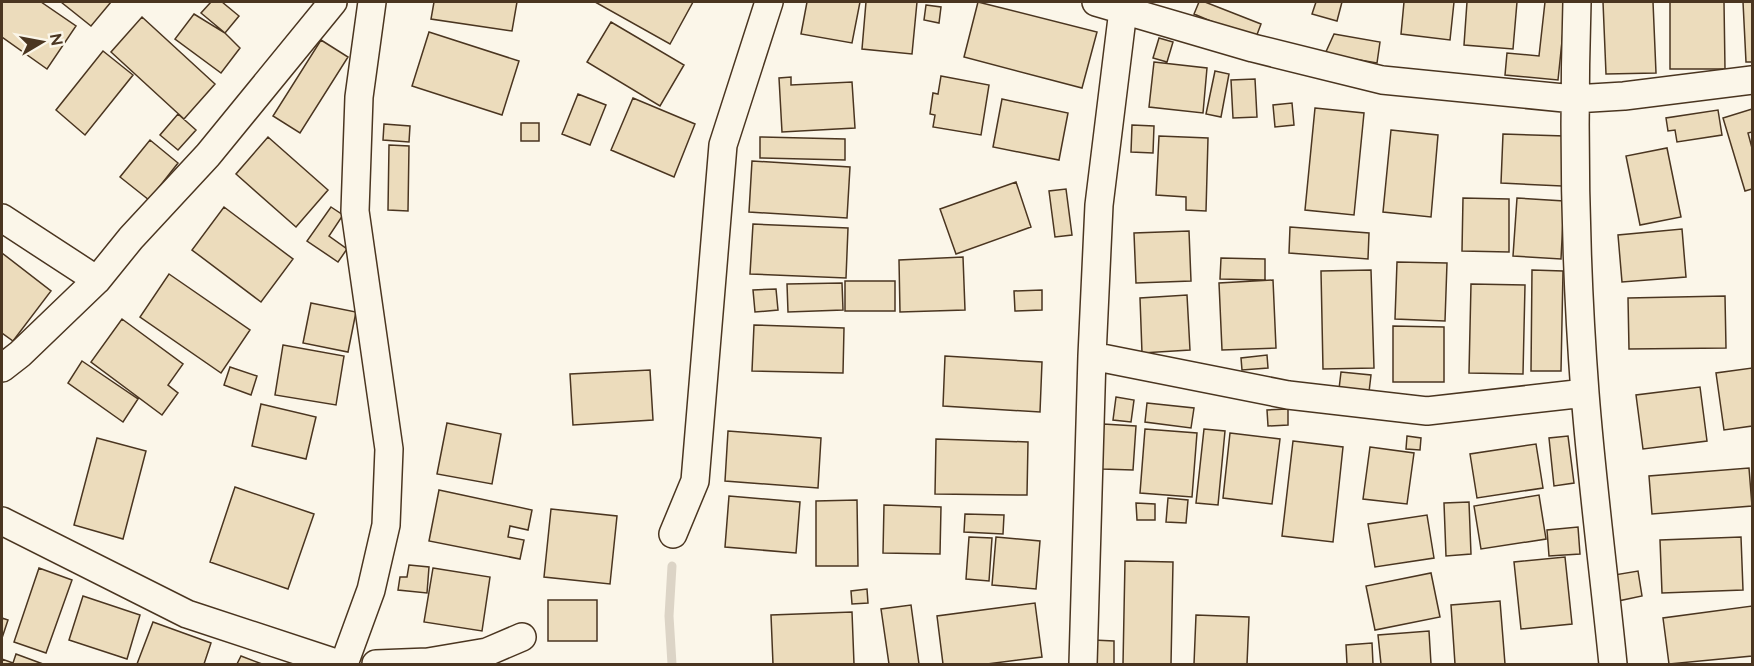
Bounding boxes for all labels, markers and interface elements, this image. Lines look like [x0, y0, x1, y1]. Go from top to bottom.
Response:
north arrow [12, 12, 72, 72]
text: N [46, 32, 67, 47]

